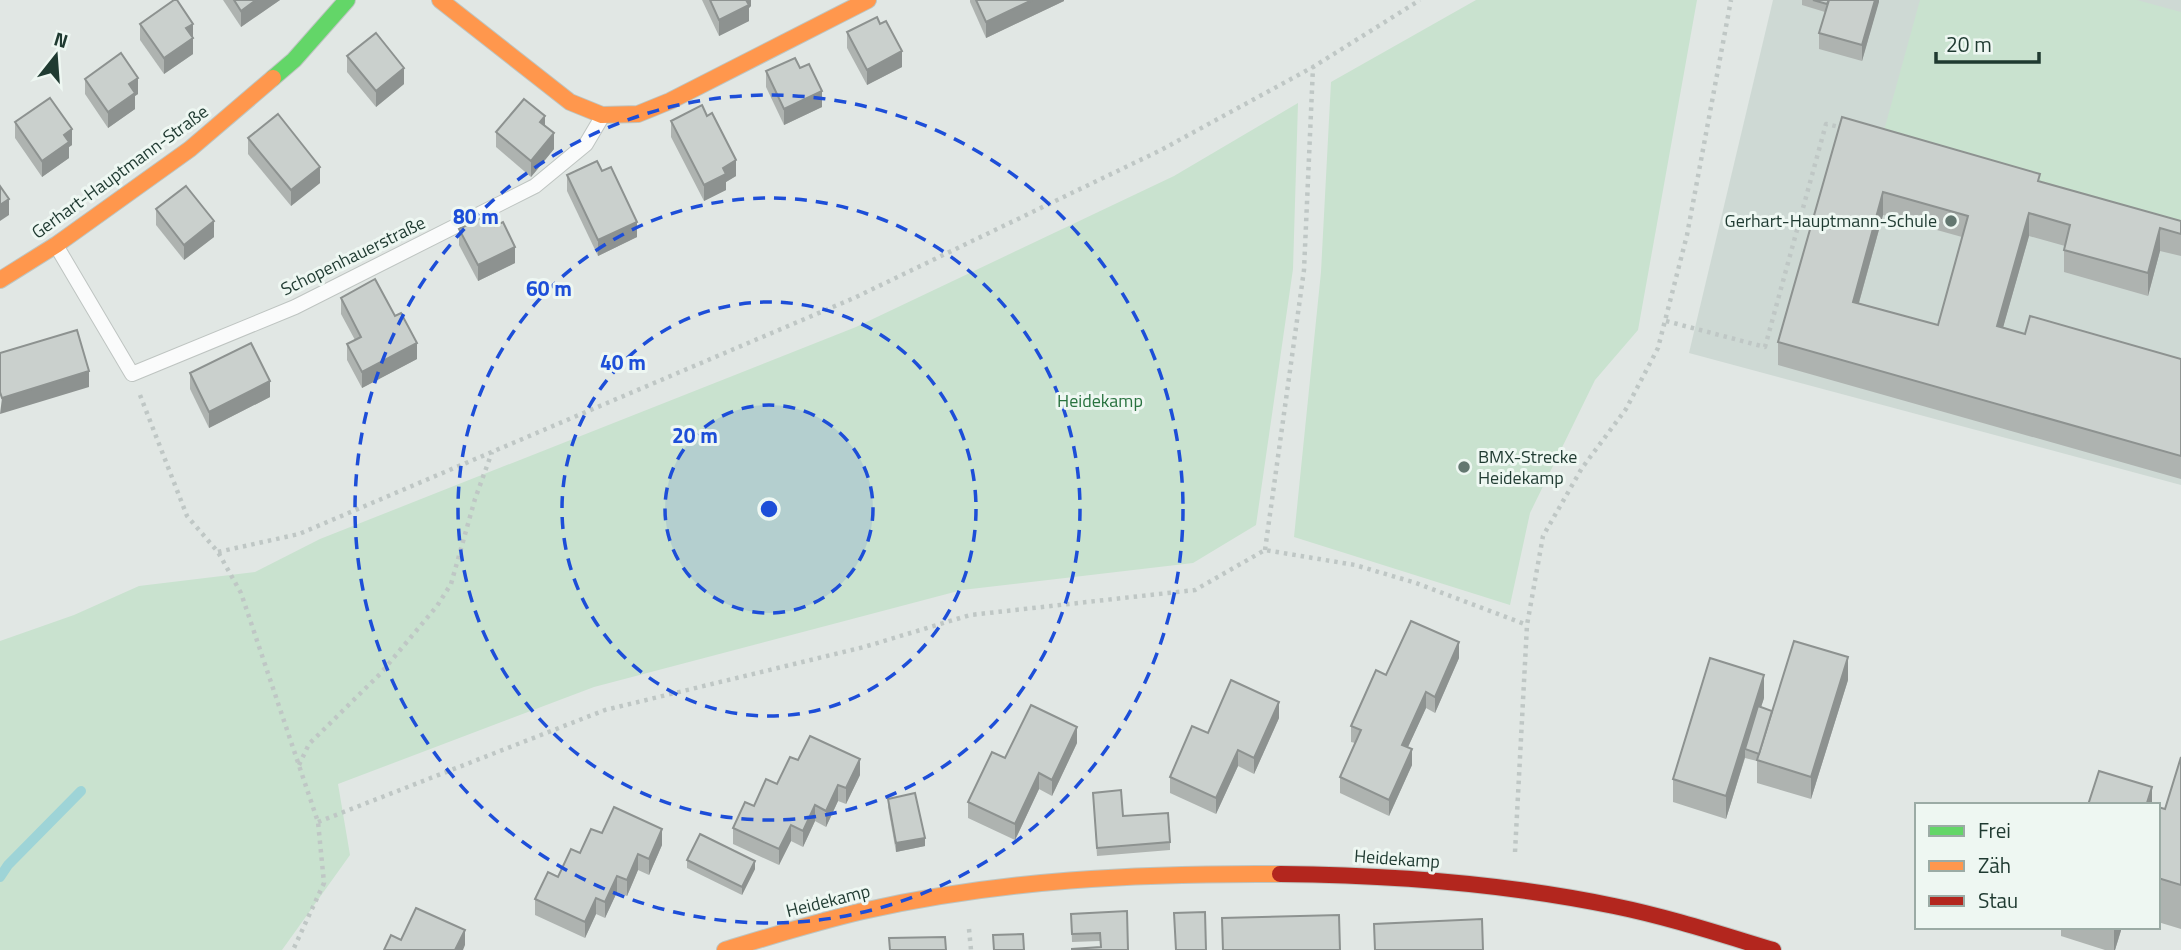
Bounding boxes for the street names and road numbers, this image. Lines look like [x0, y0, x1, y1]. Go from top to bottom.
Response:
street label: Gerhart-Hauptmann-Straße [26, 98, 214, 245]
street label: Schopenhauerstraße [276, 209, 430, 302]
street label: Heidekamp [1353, 842, 1441, 875]
street label: Heidekamp [783, 877, 873, 924]

